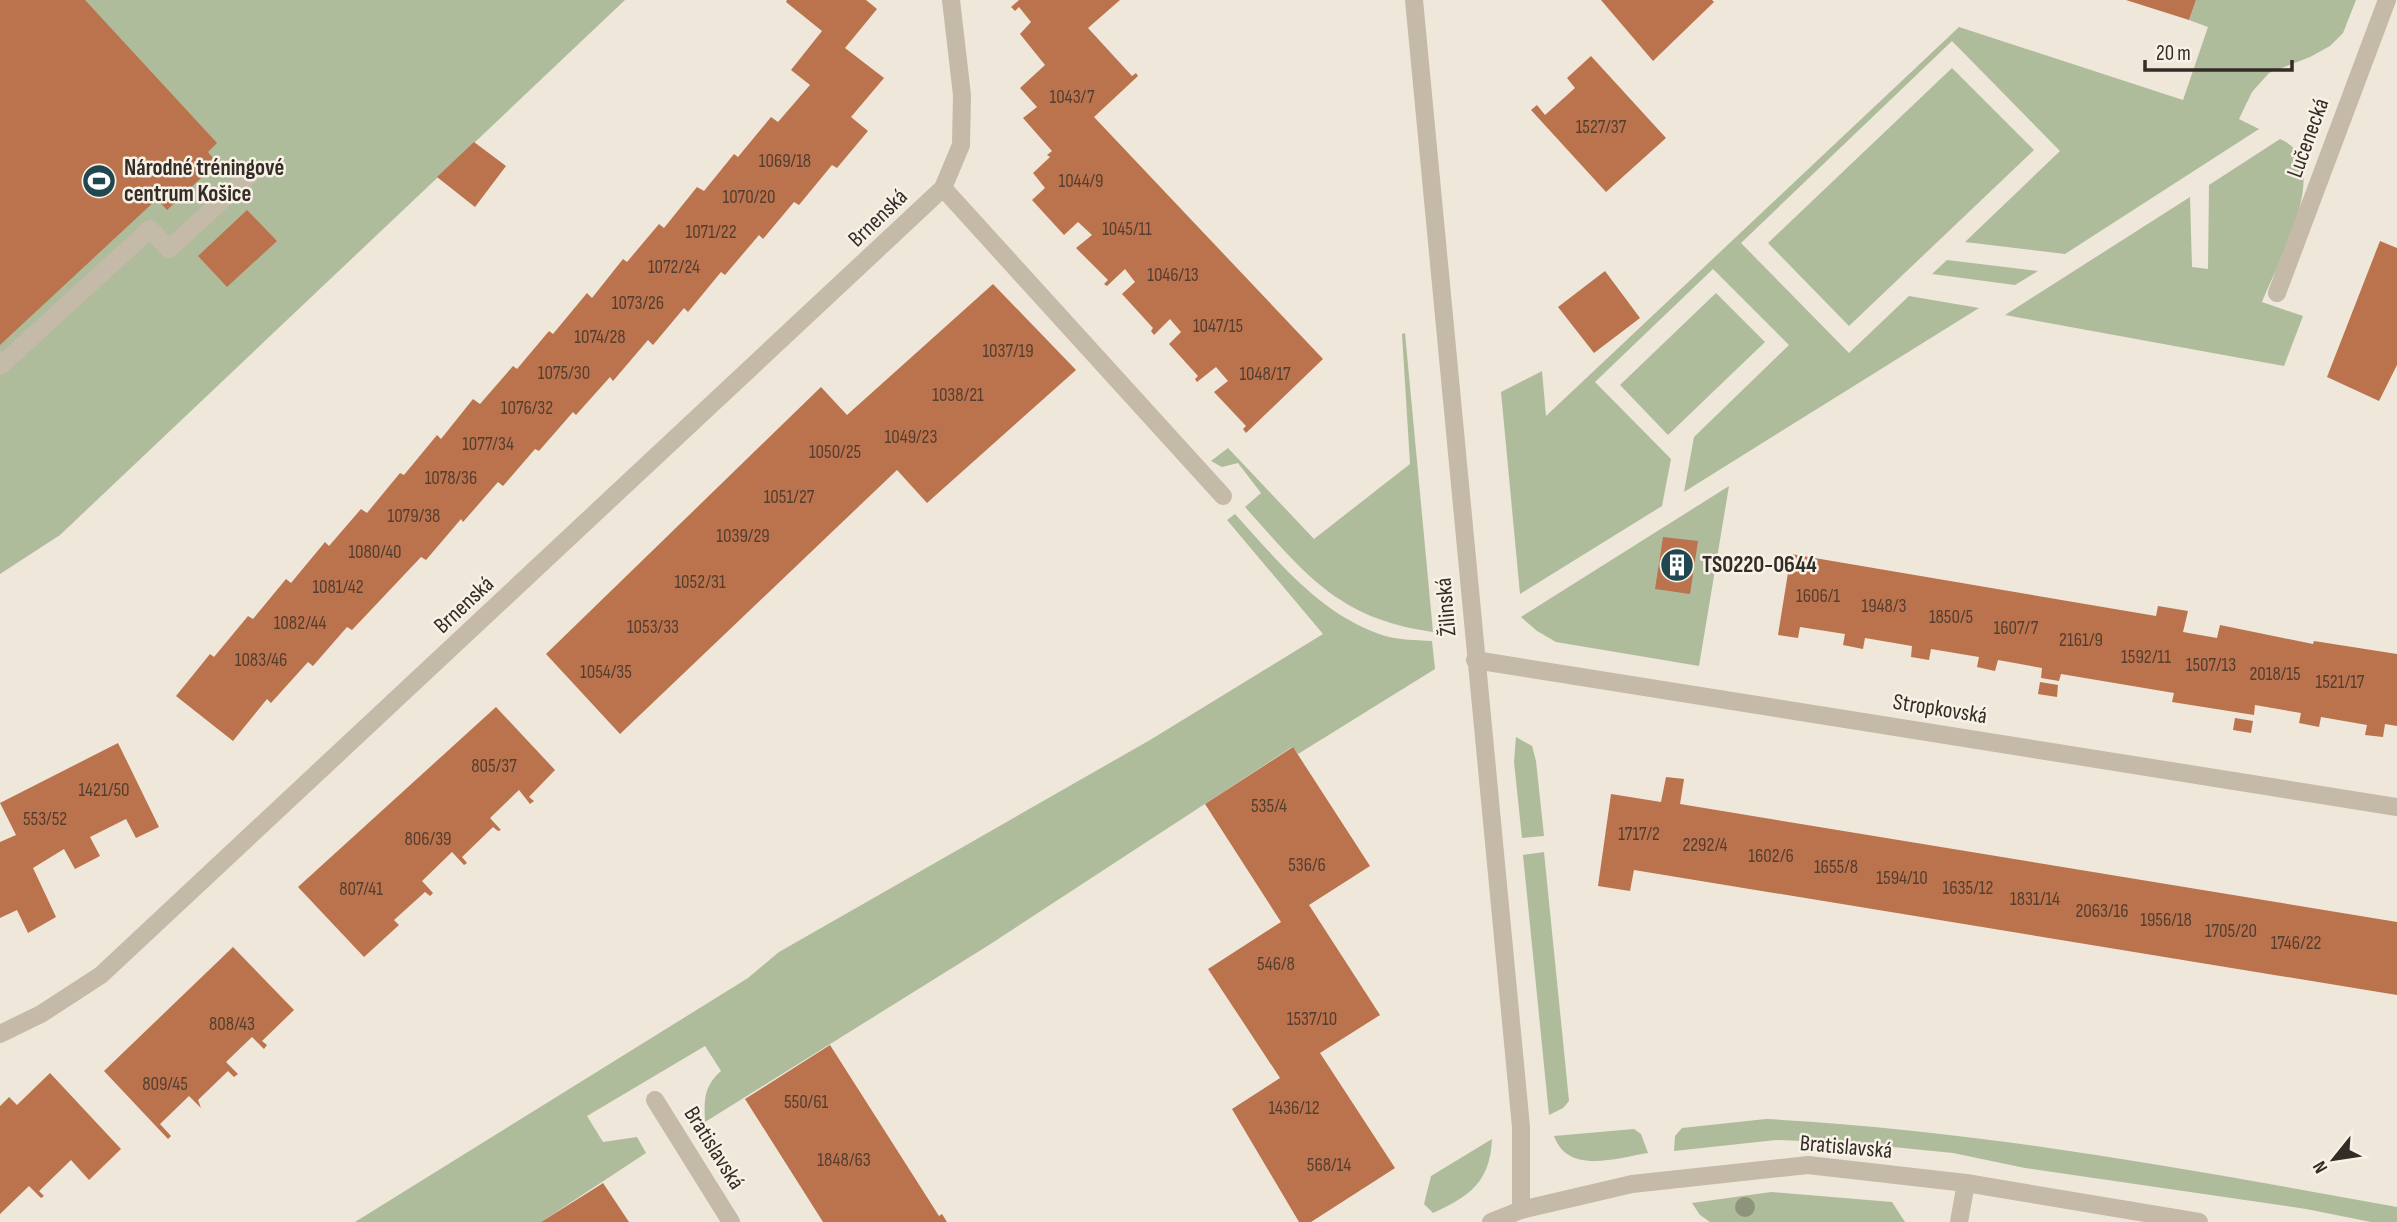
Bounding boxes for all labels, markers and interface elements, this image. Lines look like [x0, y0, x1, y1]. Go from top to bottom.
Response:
scale bar [2145, 28, 2292, 72]
text: 20 m [2156, 41, 2191, 66]
house number: 1043/7 [1049, 86, 1095, 109]
street label: Lučenecká [2281, 94, 2335, 182]
house number: 1527/37 [1576, 116, 1627, 139]
house number: 1069/18 [759, 150, 811, 173]
place label: Národné tréningové centrum Košice [124, 154, 284, 208]
sports icon: Národné tréningové centrum Košice [80, 162, 118, 200]
house number: 1044/9 [1058, 170, 1104, 193]
street label: Brnenská [842, 183, 914, 253]
house number: 1070/20 [723, 186, 775, 209]
house number: 1045/11 [1102, 218, 1152, 241]
house number: 1071/22 [686, 221, 736, 244]
house number: 1072/24 [648, 256, 700, 279]
house number: 1046/13 [1147, 264, 1199, 287]
house number: 1073/26 [612, 292, 664, 315]
house number: 1047/15 [1193, 315, 1243, 338]
house number: 1074/28 [574, 326, 626, 349]
house number: 1037/19 [982, 340, 1034, 363]
house number: 1075/30 [538, 362, 590, 385]
house number: 1048/17 [1239, 363, 1291, 386]
house number: 1038/21 [932, 384, 984, 407]
house number: 1076/32 [501, 397, 553, 420]
house number: 1049/23 [885, 426, 937, 449]
house number: 1077/34 [462, 433, 514, 456]
house number: 1050/25 [809, 441, 861, 464]
house number: 1078/36 [425, 467, 477, 490]
house number: 1051/27 [764, 486, 815, 509]
house number: 1079/38 [388, 505, 440, 528]
house number: 1039/29 [716, 525, 770, 548]
house number: 1080/40 [348, 541, 402, 564]
building icon: TS0220-0644 [1658, 546, 1696, 584]
place label: TS0220-0644 [1702, 551, 1817, 579]
street label: Brnenská [428, 570, 500, 640]
house number: 1052/31 [674, 571, 726, 594]
house number: 1081/42 [312, 576, 364, 599]
street label: Žilinská [1429, 577, 1463, 637]
house number: 1606/1 [1796, 585, 1840, 608]
house number: 1948/3 [1862, 595, 1906, 618]
house number: 1850/5 [1929, 606, 1973, 629]
house number: 1082/44 [274, 612, 326, 635]
house number: 1053/33 [627, 616, 679, 639]
house number: 1607/7 [1994, 617, 2039, 640]
house number: 2161/9 [2059, 629, 2103, 652]
house number: 1592/11 [2121, 646, 2171, 669]
house number: 1083/46 [235, 649, 287, 672]
house number: 1507/13 [2186, 654, 2236, 677]
house number: 1054/35 [580, 661, 632, 684]
house number: 2018/15 [2249, 663, 2301, 686]
house number: 1521/17 [2316, 671, 2365, 694]
street label: Stropkovská [1891, 688, 1989, 730]
house number: 805/37 [471, 755, 517, 778]
house number: 1421/50 [78, 779, 130, 802]
house number: 535/4 [1251, 795, 1287, 818]
house number: 553/52 [23, 808, 67, 831]
house number: 1717/2 [1618, 823, 1660, 846]
house number: 806/39 [404, 828, 452, 851]
house number: 2292/4 [1682, 834, 1728, 857]
house number: 1602/6 [1748, 845, 1794, 868]
house number: 536/6 [1288, 854, 1326, 877]
house number: 1655/8 [1814, 856, 1858, 879]
house number: 1594/10 [1876, 867, 1928, 890]
house number: 1635/12 [1943, 877, 1993, 900]
house number: 807/41 [339, 878, 383, 901]
house number: 1831/14 [2010, 888, 2060, 911]
house number: 2063/16 [2075, 900, 2129, 923]
house number: 1956/18 [2140, 909, 2192, 932]
house number: 1705/20 [2205, 920, 2257, 943]
house number: 1746/22 [2271, 932, 2321, 955]
house number: 546/8 [1257, 953, 1295, 976]
house number: 1537/10 [1287, 1008, 1337, 1031]
house number: 808/43 [209, 1013, 255, 1036]
house number: 809/45 [142, 1073, 188, 1096]
house number: 550/61 [784, 1091, 828, 1114]
house number: 1436/12 [1268, 1097, 1320, 1120]
street label: Bratislavská [678, 1101, 750, 1195]
north arrow [2299, 1124, 2369, 1194]
street label: Bratislavská [1799, 1129, 1893, 1165]
house number: 1848/63 [817, 1149, 871, 1172]
house number: 568/14 [1307, 1154, 1351, 1177]
text: N [2308, 1157, 2333, 1177]

